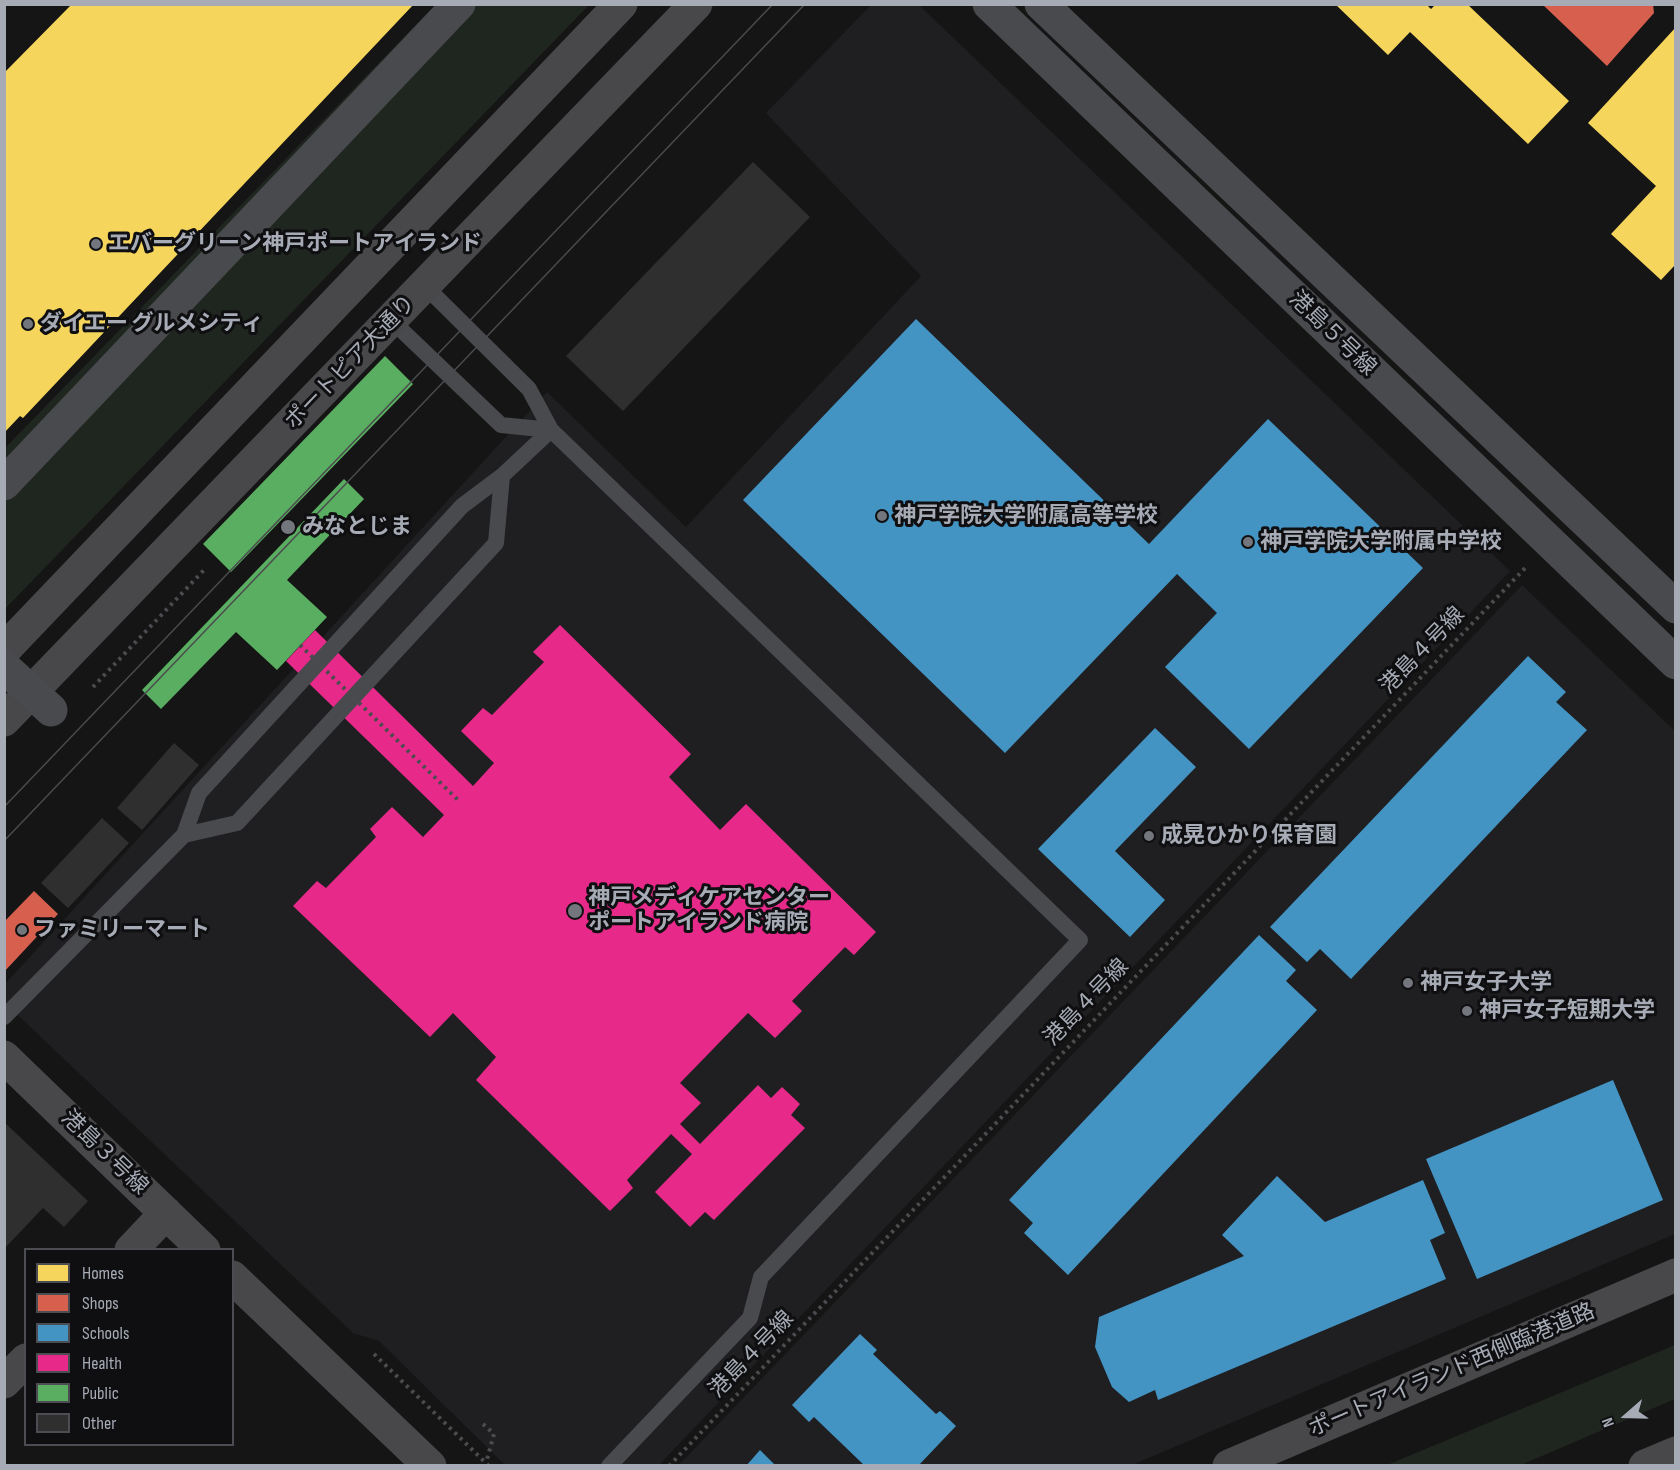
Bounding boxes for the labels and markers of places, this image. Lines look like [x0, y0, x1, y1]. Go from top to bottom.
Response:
place label: エバーグリーン神戸ポートアイランド [108, 231, 482, 257]
marker: エバーグリーン神戸ポートアイランド [89, 237, 103, 251]
place label: ダイエー グルメシティ [40, 311, 263, 337]
marker: ダイエー グルメシティ [21, 317, 35, 331]
place label: 神戸学院大学附属高等学校 [894, 503, 1158, 529]
marker: 神戸学院大学附属高等学校 [875, 509, 889, 523]
place label: みなとじま [302, 514, 412, 540]
marker: みなとじま [279, 518, 297, 536]
place label: 神戸学院大学附属中学校 [1260, 529, 1502, 555]
marker: 神戸学院大学附属中学校 [1241, 535, 1255, 549]
place label: 成晃ひかり保育園 [1161, 823, 1337, 849]
marker: 成晃ひかり保育園 [1142, 829, 1156, 843]
place label: 神戸メディケアセンター ポートアイランド病院 [588, 885, 830, 936]
marker: 神戸メディケアセンター ポートアイランド病院 [566, 902, 584, 920]
place label: ファミリーマート [34, 917, 210, 943]
marker: ファミリーマート [15, 923, 29, 937]
place label: 神戸女子大学 [1420, 970, 1552, 996]
marker: 神戸女子大学 [1401, 976, 1415, 990]
place label: 神戸女子短期大学 [1479, 998, 1655, 1024]
marker: 神戸女子短期大学 [1460, 1004, 1474, 1018]

